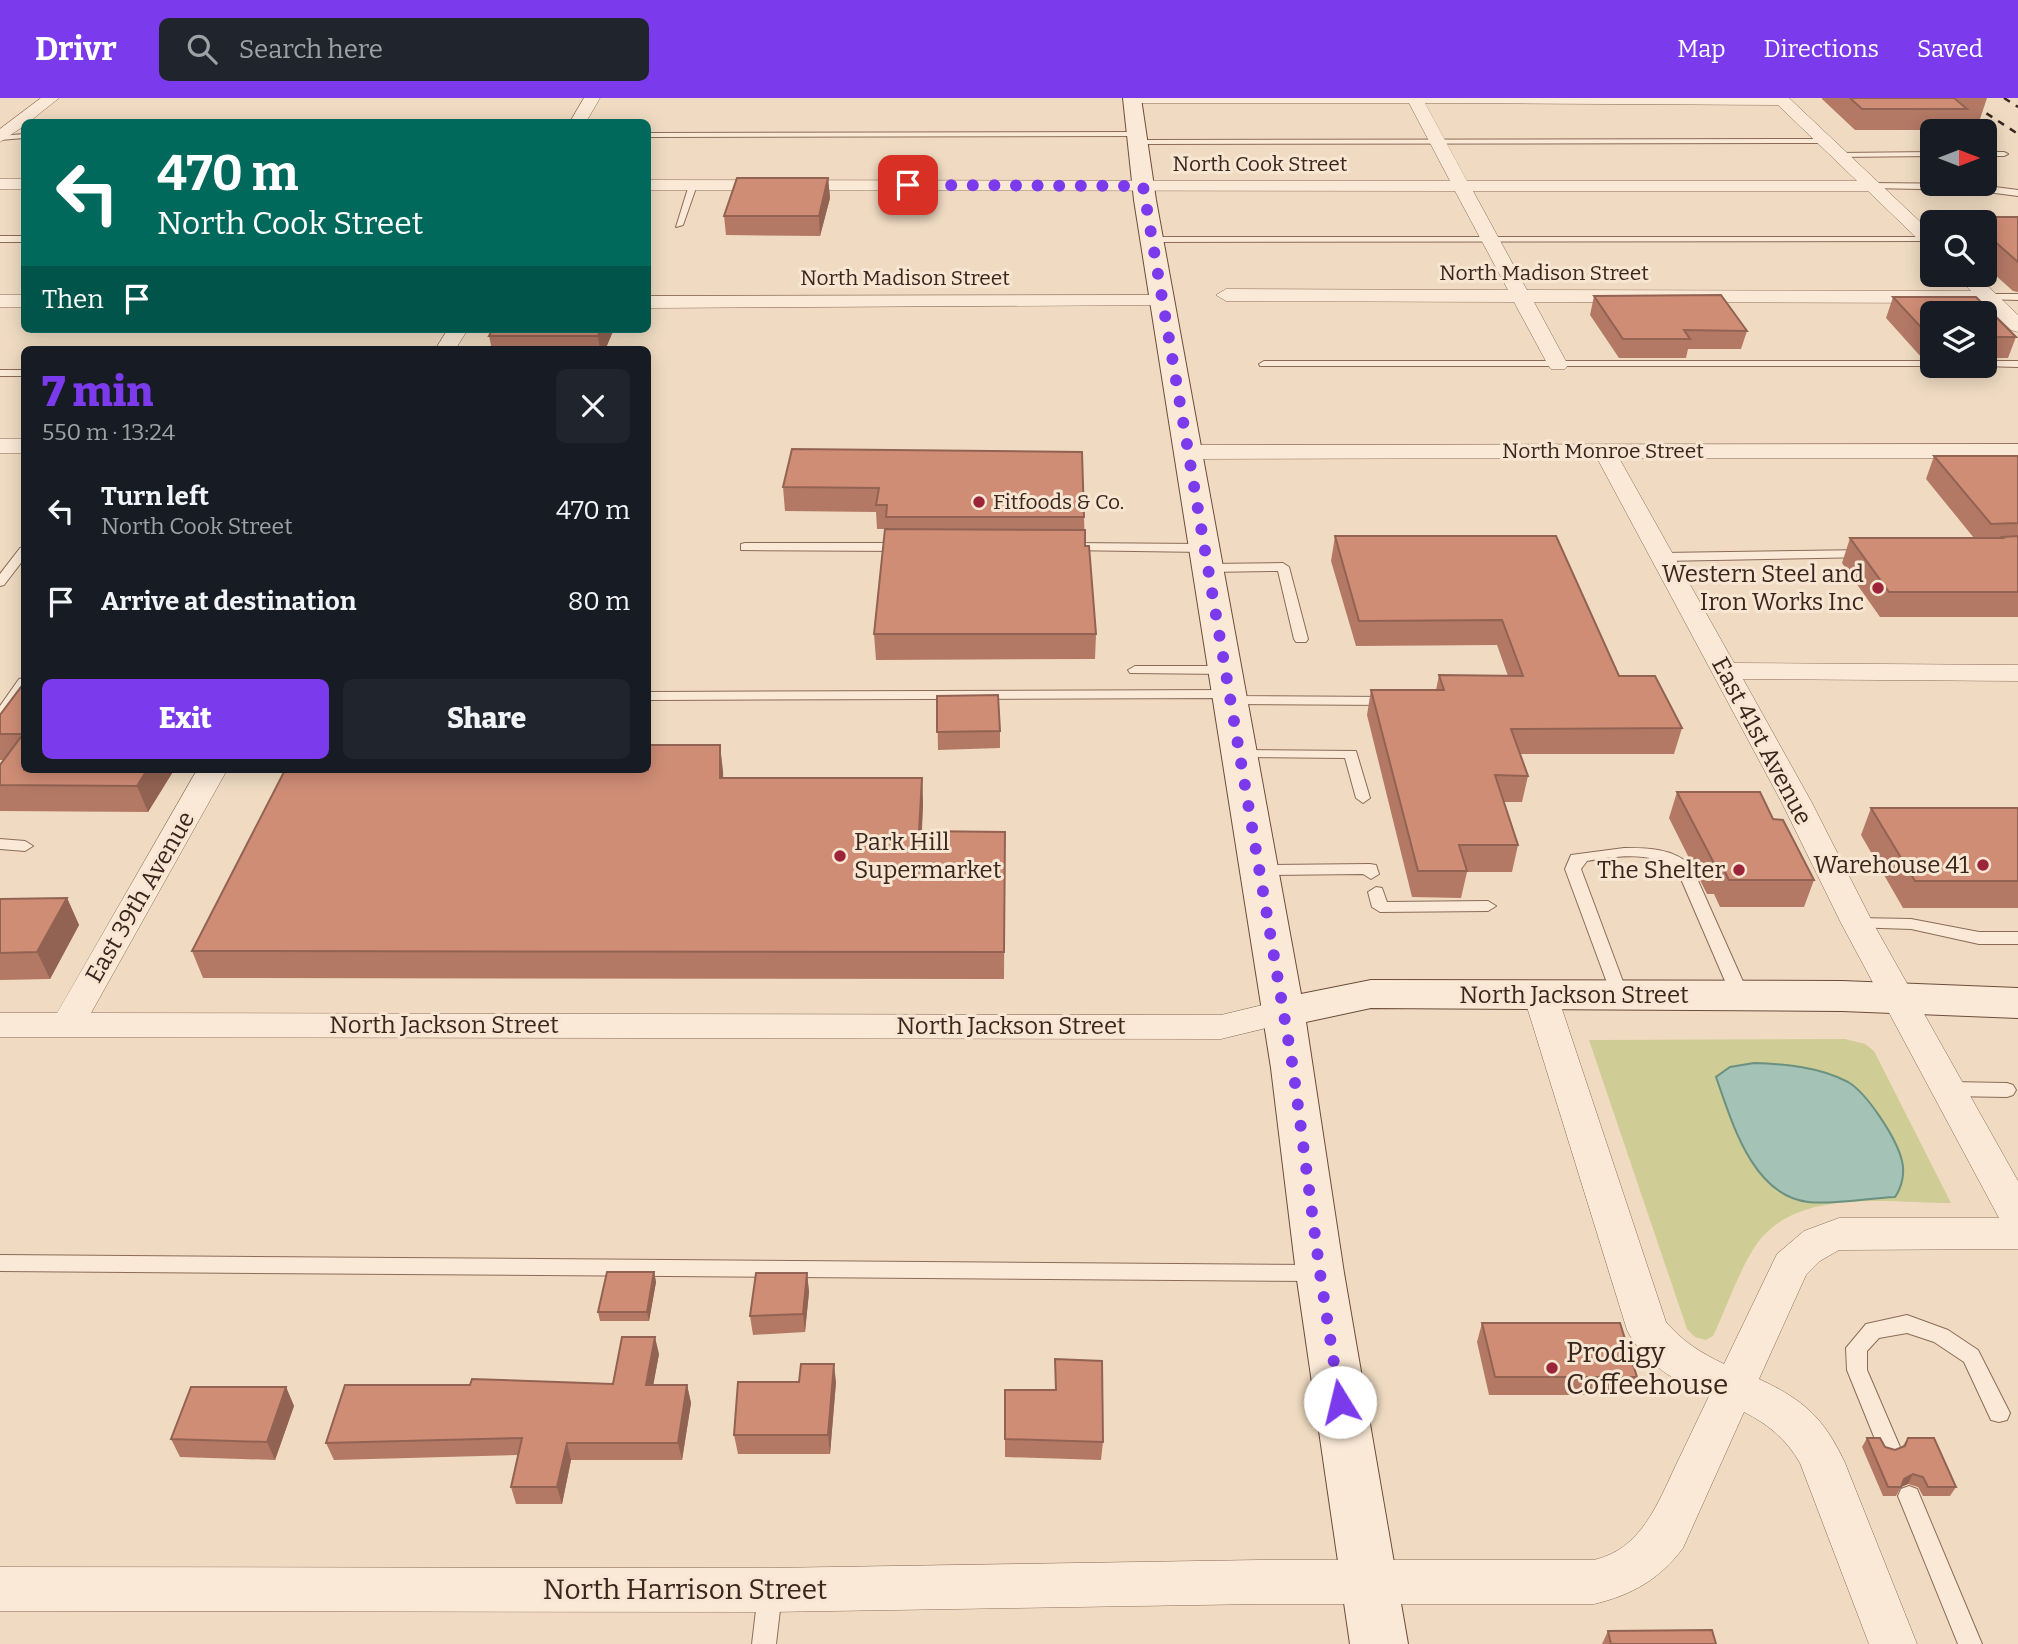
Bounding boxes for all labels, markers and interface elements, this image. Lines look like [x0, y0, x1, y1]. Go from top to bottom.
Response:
search box [159, 18, 649, 81]
text: Drivr [35, 29, 117, 69]
icon: search [183, 30, 221, 68]
text: Search here [239, 34, 383, 65]
text: Map [1677, 35, 1726, 63]
text: Directions [1764, 35, 1879, 63]
text: Saved [1917, 35, 1983, 63]
north arrow [1920, 119, 1997, 196]
map controls [1920, 119, 1997, 378]
text: 470 m [157, 144, 299, 203]
icon: left [42, 147, 133, 238]
street label: North Cook Street [1173, 151, 1348, 177]
pin [878, 155, 938, 215]
icon: arrive [889, 166, 927, 204]
text: North Cook Street [157, 204, 423, 242]
button: search [1920, 210, 1997, 287]
street label: North Madison Street [1439, 260, 1649, 286]
street label: North Madison Street [800, 265, 1010, 291]
icon: arrive [118, 280, 156, 318]
text: Then [42, 284, 104, 315]
button: layers [1920, 301, 1997, 378]
text: 7 min [42, 367, 154, 417]
button: close [556, 369, 630, 443]
text: 550 m · 13:24 [42, 418, 175, 446]
street label: North Monroe Street [1502, 438, 1704, 464]
text: Turn left [101, 481, 209, 512]
place label: Fitfoods & Co. [993, 489, 1124, 515]
icon: left [42, 492, 80, 530]
marker: Fitfoods & Co. [971, 494, 987, 510]
text: 470 m [556, 495, 630, 526]
text: North Cook Street [101, 512, 292, 540]
place label: Western Steel and Iron Works Inc [1662, 560, 1864, 616]
marker: Western Steel and Iron Works Inc [1870, 580, 1886, 596]
icon: arrive [42, 583, 80, 621]
text: Arrive at destination [101, 586, 356, 617]
text: 80 m [568, 586, 630, 617]
street label: East 41st Avenue [1706, 652, 1818, 830]
button: Exit [42, 679, 329, 759]
button: Share [343, 679, 630, 759]
street label: East 39th Avenue [80, 806, 200, 988]
place label: Park Hill Supermarket [854, 828, 1002, 884]
marker: Park Hill Supermarket [832, 848, 848, 864]
place label: Warehouse 41 [1813, 851, 1969, 879]
place label: The Shelter [1597, 856, 1725, 884]
marker: Warehouse 41 [1975, 857, 1991, 873]
marker: The Shelter [1731, 862, 1747, 878]
street label: North Jackson Street [1459, 981, 1689, 1009]
street label: North Jackson Street [329, 1011, 559, 1039]
street label: North Jackson Street [896, 1012, 1126, 1040]
place label: Prodigy Coffeehouse [1566, 1336, 1728, 1401]
marker: Prodigy Coffeehouse [1544, 1360, 1560, 1376]
position arrow [1303, 1365, 1377, 1439]
street label: North Harrison Street [543, 1573, 827, 1606]

